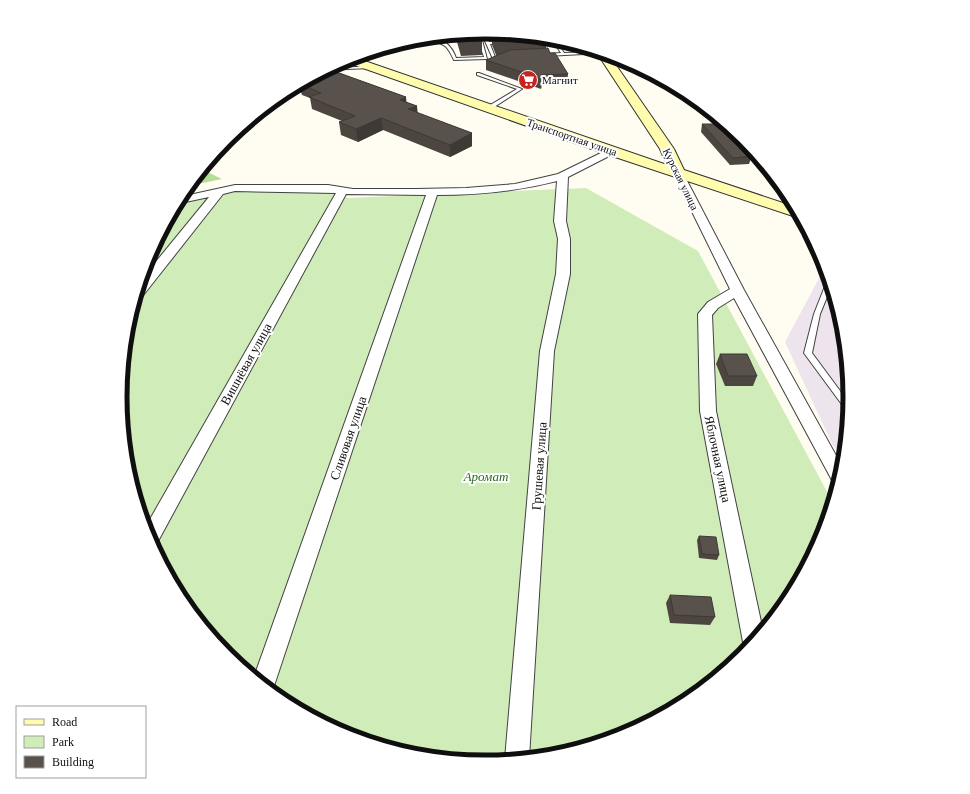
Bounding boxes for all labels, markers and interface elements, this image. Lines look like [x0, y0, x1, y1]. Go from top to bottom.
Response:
supermarket icon: Магнит [517, 69, 539, 91]
place label: Магнит [542, 74, 578, 86]
street label: Транспортная улица [525, 116, 619, 158]
street label: Курская улица [661, 146, 701, 212]
street label: Вишнёвая улица [217, 320, 275, 408]
street label: Сливовая улица [327, 394, 369, 482]
street label: Яблочная улица [701, 414, 735, 504]
street label: Грушевая улица [528, 421, 550, 511]
park label: Аромат [463, 469, 508, 484]
legend [16, 706, 146, 778]
text: Road [52, 715, 77, 729]
text: Park [52, 735, 74, 749]
text: Building [52, 755, 94, 769]

